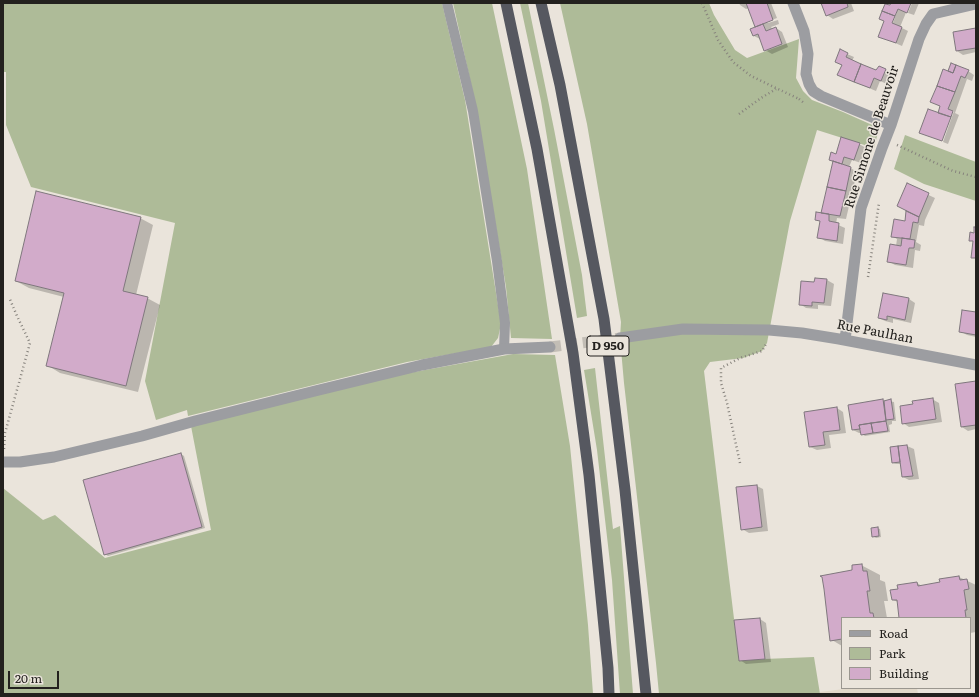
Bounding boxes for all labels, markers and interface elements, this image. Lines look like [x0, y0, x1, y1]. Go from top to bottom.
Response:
street label: Rue Simone de Beauvoir [842, 64, 902, 210]
street label: Rue Paulhan [835, 317, 915, 347]
road number: D 950 [587, 336, 629, 356]
legend [841, 617, 971, 689]
text: Road [879, 624, 908, 642]
text: Park [879, 644, 905, 662]
scale bar [10, 663, 61, 689]
text: Building [879, 664, 928, 682]
text: 20 m [15, 669, 42, 687]

